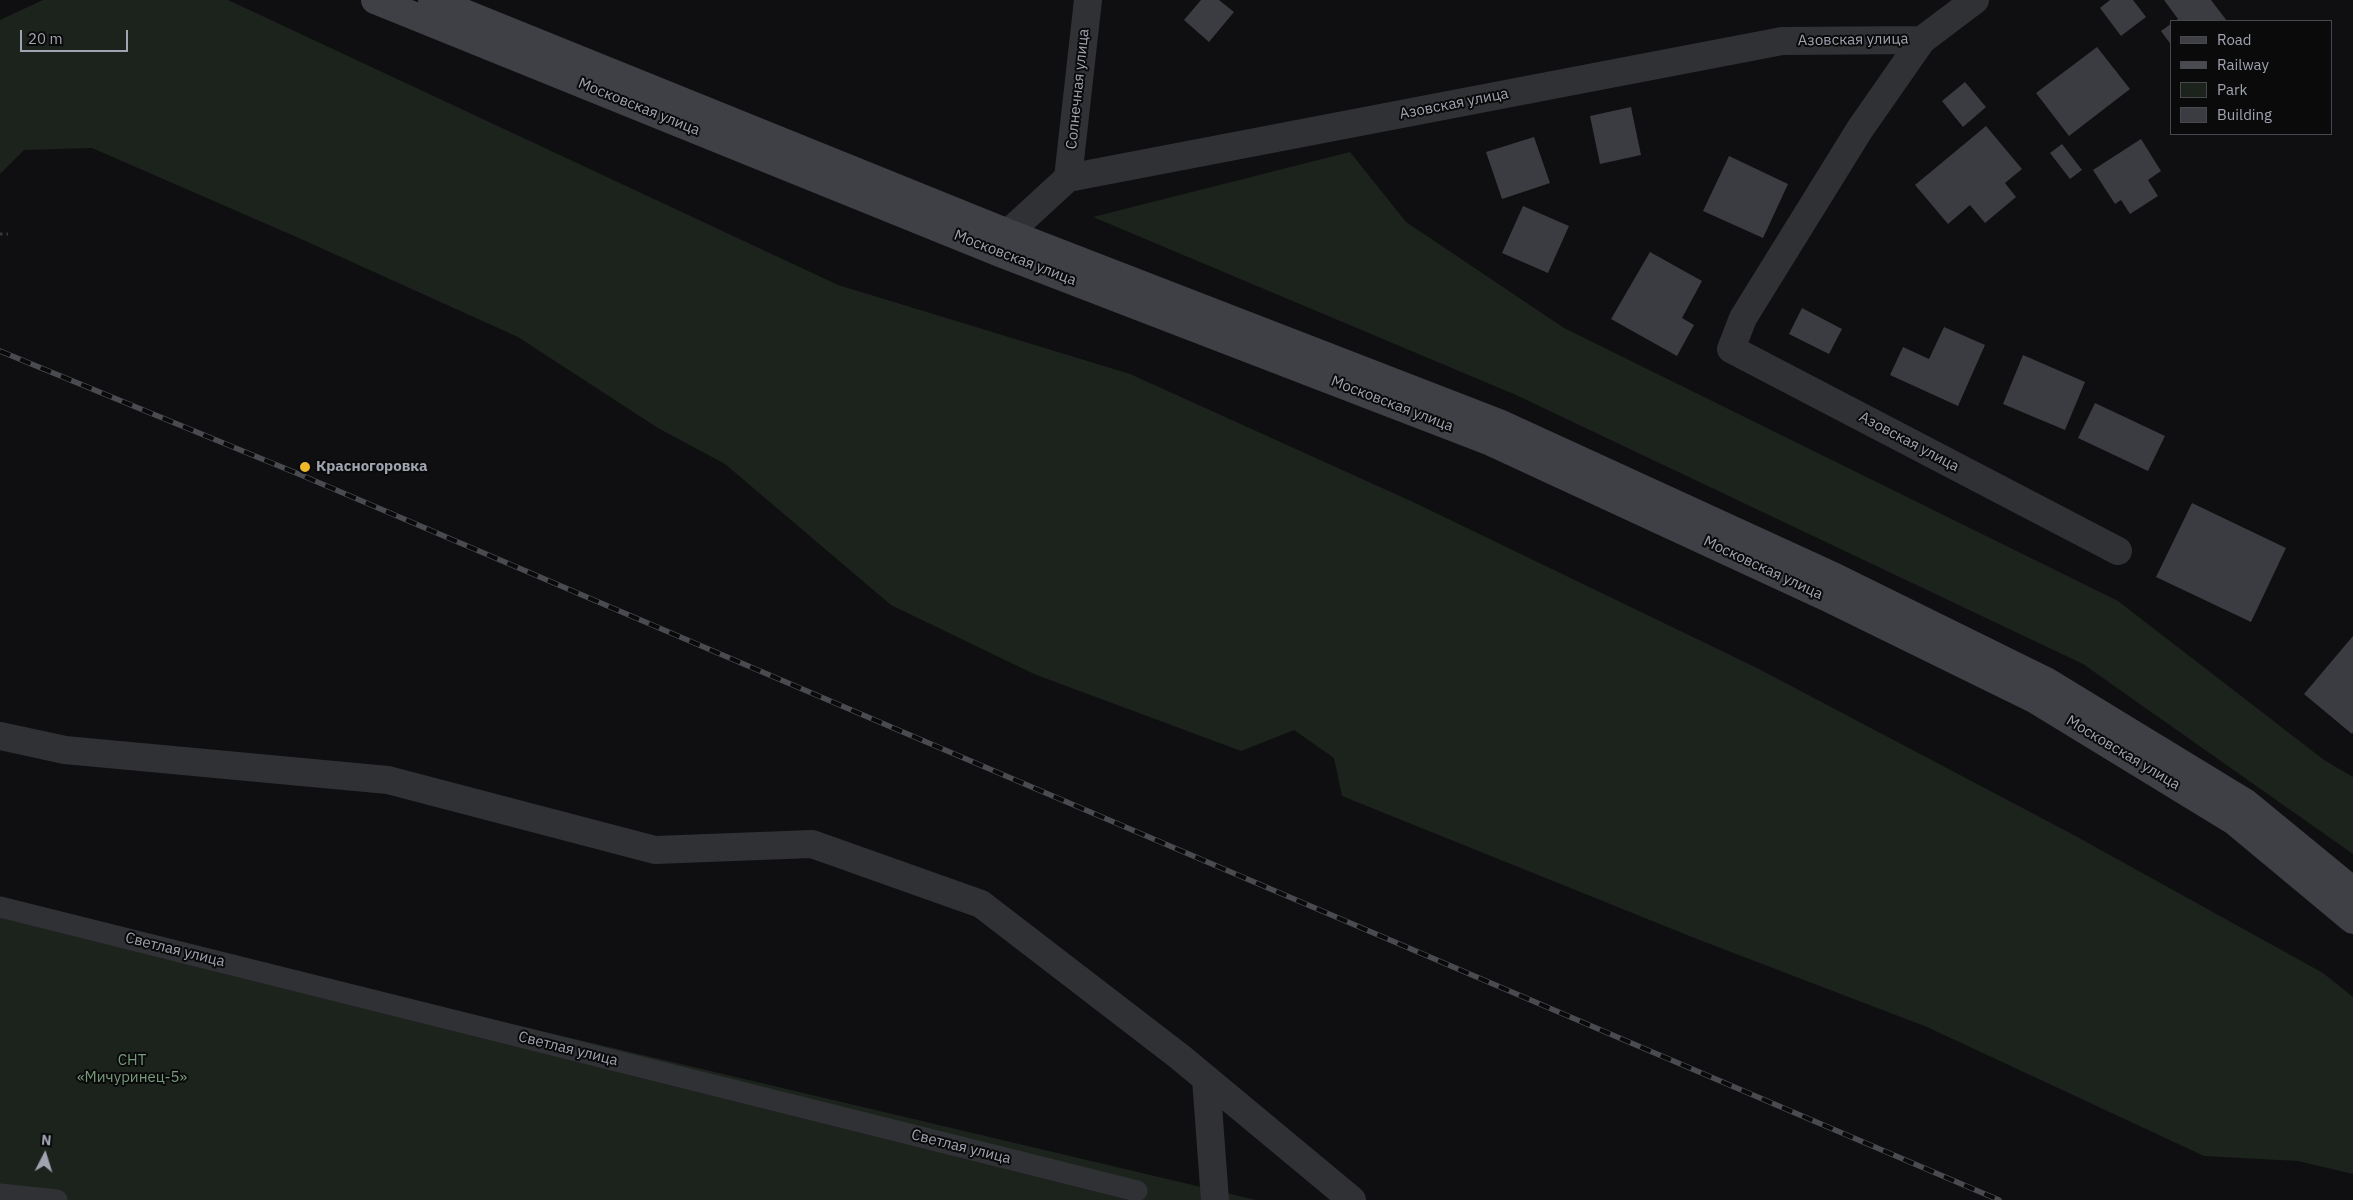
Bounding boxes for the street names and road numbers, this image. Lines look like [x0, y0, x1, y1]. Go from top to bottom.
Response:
street label: Солнечная улица [1063, 28, 1093, 150]
street label: Азовская улица [1798, 30, 1908, 50]
street label: Московская улица [576, 74, 702, 140]
street label: Азовская улица [1398, 85, 1510, 123]
street label: Московская улица [951, 226, 1079, 290]
street label: Московская улица [1328, 372, 1456, 436]
street label: Азовская улица [1856, 408, 1962, 476]
street label: Московская улица [1700, 532, 1826, 604]
street label: Московская улица [2063, 712, 2183, 794]
street label: Светлая улица [123, 929, 227, 971]
street label: Светлая улица [516, 1028, 620, 1070]
street label: Светлая улица [909, 1126, 1013, 1168]

